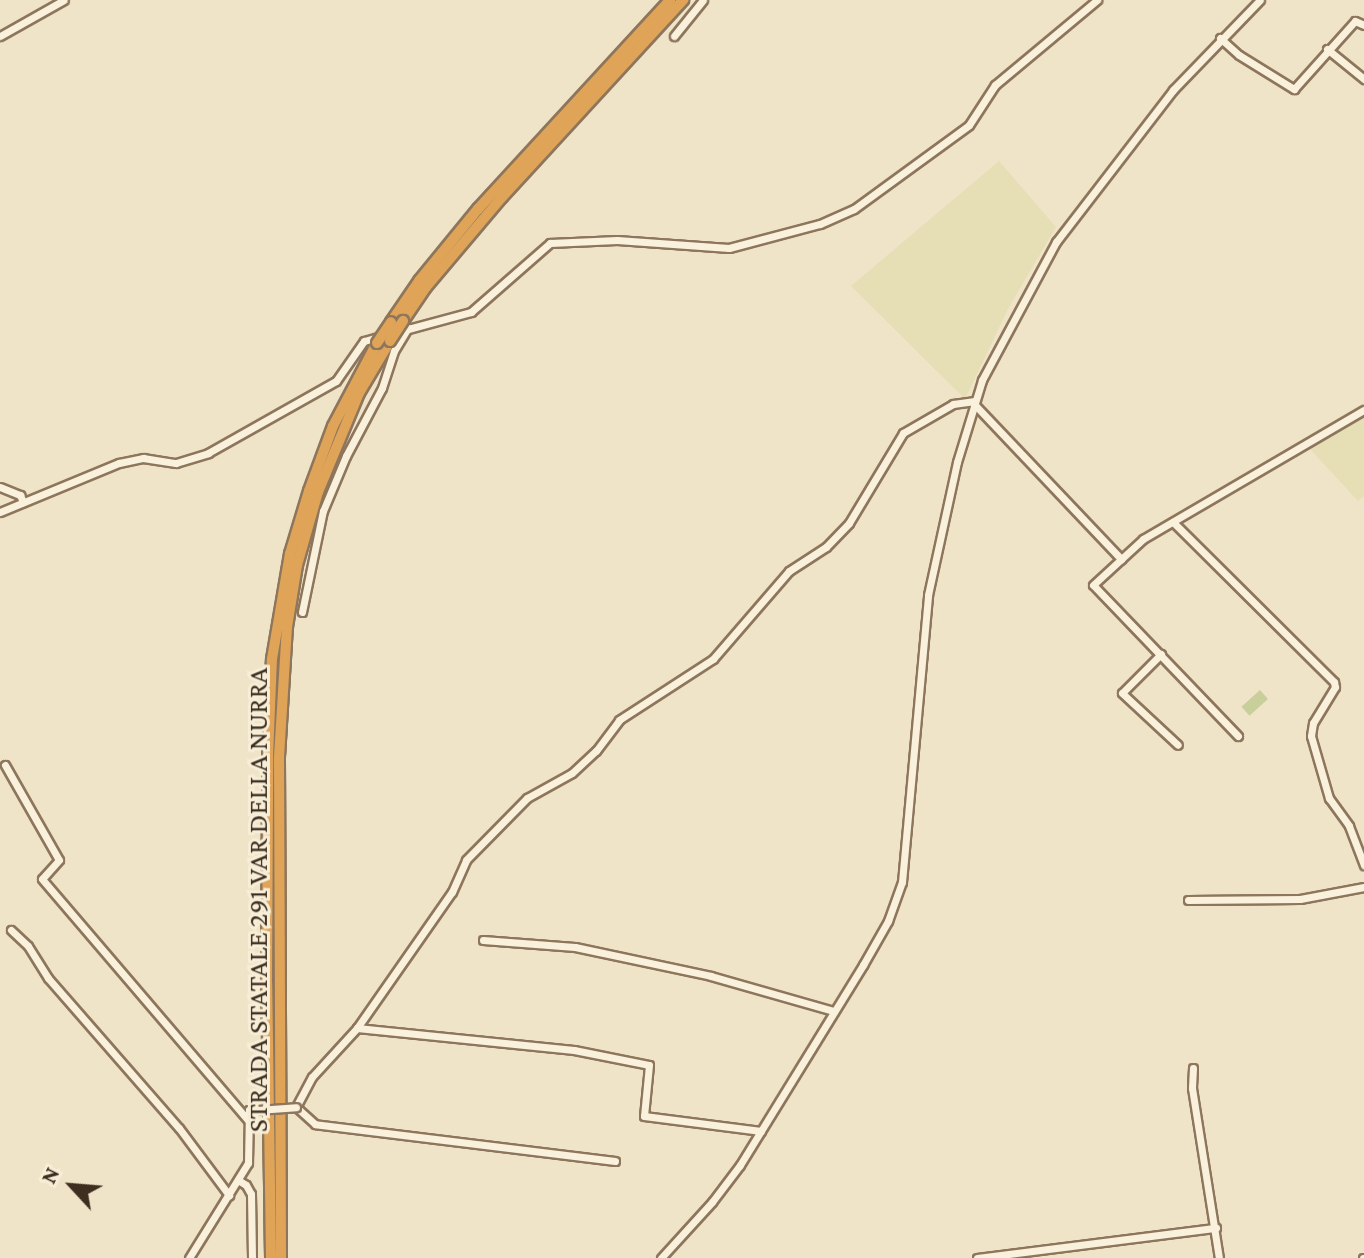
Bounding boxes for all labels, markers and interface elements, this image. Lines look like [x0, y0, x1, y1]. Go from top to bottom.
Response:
street label: STRADA STATALE 291 VAR DELLA NURRA [241, 668, 275, 1132]
north arrow [32, 1146, 112, 1226]
text: N [35, 1163, 65, 1187]

